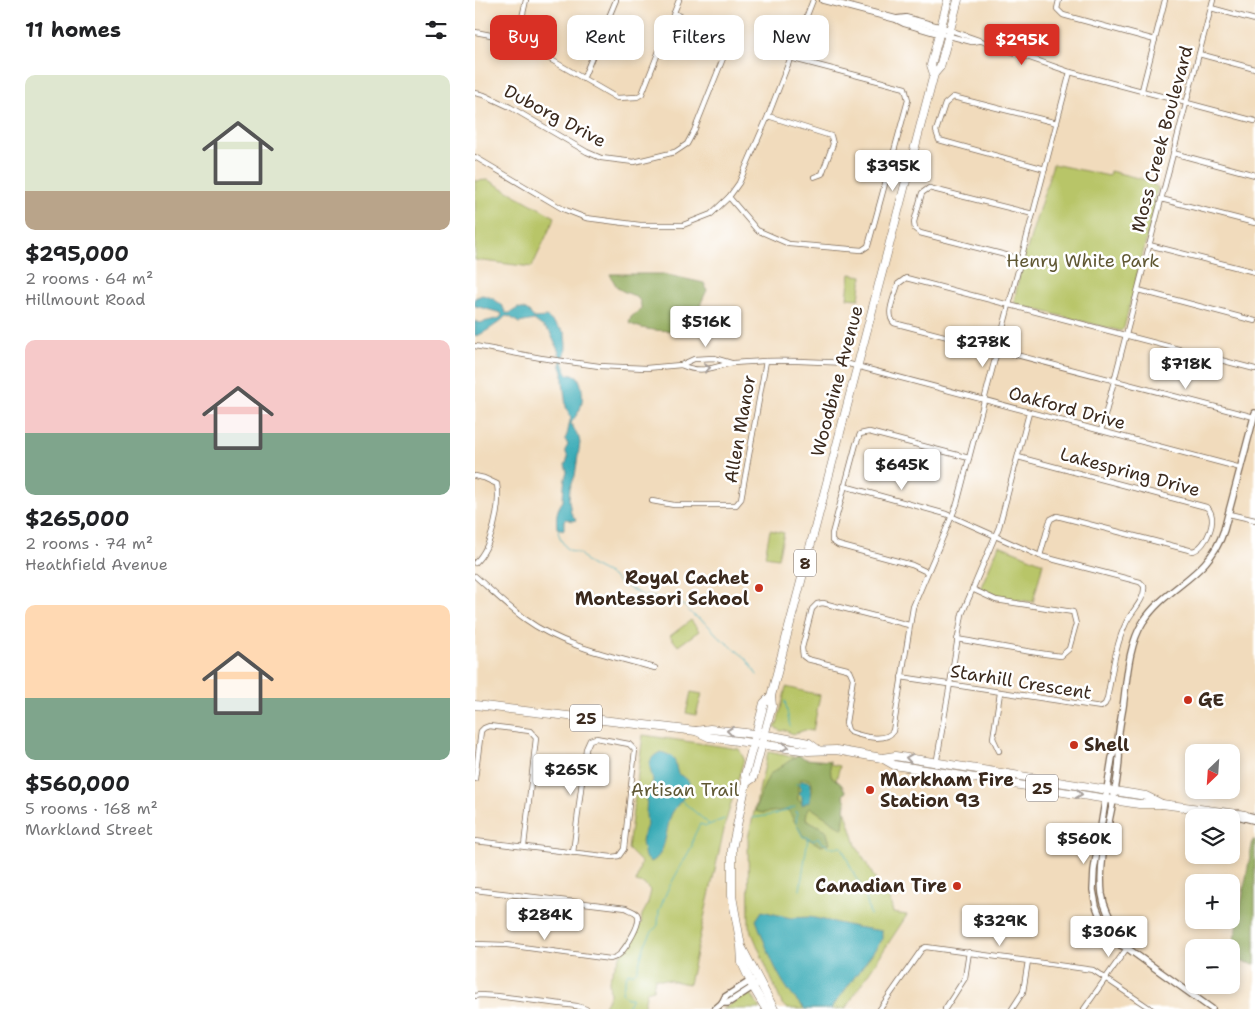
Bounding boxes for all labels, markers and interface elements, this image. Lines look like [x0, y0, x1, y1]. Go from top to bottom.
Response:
chip: Buy [490, 15, 557, 60]
chip: Rent [567, 15, 644, 60]
chip: Filters [654, 15, 744, 60]
chip: New [754, 15, 829, 60]
text: 11 homes [25, 16, 121, 44]
icon: filters [422, 16, 450, 44]
pin: $295K [987, 23, 1057, 66]
text: $295K [995, 29, 1049, 50]
street label: Moss Creek Boulevard [1126, 43, 1198, 235]
street label: Duborg Drive [500, 79, 610, 153]
icon: home [193, 108, 283, 198]
pin: $395K [858, 150, 928, 192]
text: $395K [866, 155, 920, 176]
text: $295,000 [25, 240, 129, 268]
park label: Henry White Park [1006, 249, 1160, 273]
text: 2 rooms · 64 m² [25, 268, 153, 289]
text: Hillmount Road [25, 289, 145, 310]
street label: Woodbine Avenue [805, 303, 869, 459]
pin: $516K [671, 306, 741, 348]
text: $516K [681, 311, 731, 332]
pin: $278K [948, 326, 1018, 368]
text: $278K [956, 331, 1010, 352]
pin: $718K [1151, 348, 1221, 390]
text: $718K [1161, 353, 1211, 374]
one-way arrow [703, 363, 711, 374]
icon: home [193, 373, 283, 463]
street label: Allen Manor [719, 373, 761, 485]
street label: Oakford Drive [1006, 381, 1128, 435]
street label: Lakespring Drive [1057, 442, 1203, 502]
pin: $645K [867, 448, 937, 491]
text: $645K [875, 454, 929, 475]
text: $265,000 [25, 505, 129, 533]
text: 2 rooms · 74 m² [25, 533, 153, 554]
road number: 8 [794, 550, 816, 576]
text: Heathfield Avenue [25, 554, 168, 575]
place label: Royal Cachet Montessori School [575, 566, 749, 611]
marker: Royal Cachet Montessori School [753, 582, 765, 594]
icon: home [193, 638, 283, 728]
street label: Starhill Crescent [949, 659, 1094, 705]
place label: GE [1198, 688, 1224, 712]
marker: GE [1182, 694, 1194, 706]
road number: 25 [570, 704, 602, 731]
one-way arrow [726, 726, 734, 737]
place label: Shell [1084, 733, 1129, 757]
marker: Shell [1068, 739, 1080, 751]
one-way arrow [782, 741, 790, 752]
north arrow [1185, 744, 1240, 799]
map controls [1185, 744, 1240, 994]
pin: $265K [536, 754, 606, 796]
one-way arrow [905, 754, 914, 764]
text: $265K [544, 759, 598, 780]
place label: Markham Fire Station 93 [880, 768, 1014, 813]
text: $560,000 [25, 770, 130, 798]
road number: 25 [1026, 774, 1058, 801]
park label: Artisan Trail [631, 778, 740, 802]
marker: Markham Fire Station 93 [864, 784, 876, 796]
one-way arrow [1075, 788, 1083, 799]
text: 5 rooms · 168 m² [25, 798, 158, 819]
button: layers [1185, 809, 1240, 864]
text: Markland Street [25, 819, 153, 840]
pin: $560K [1049, 822, 1119, 865]
text: $560K [1057, 828, 1111, 849]
place label: Canadian Tire [815, 874, 947, 898]
button: + [1185, 874, 1240, 929]
marker: Canadian Tire [951, 880, 963, 892]
pin: $284K [510, 898, 580, 941]
text: $284K [518, 904, 572, 925]
pin: $329K [965, 904, 1035, 947]
text: $329K [973, 910, 1027, 931]
pin: $306K [1074, 916, 1144, 958]
text: $306K [1081, 921, 1137, 942]
button: − [1185, 939, 1240, 994]

